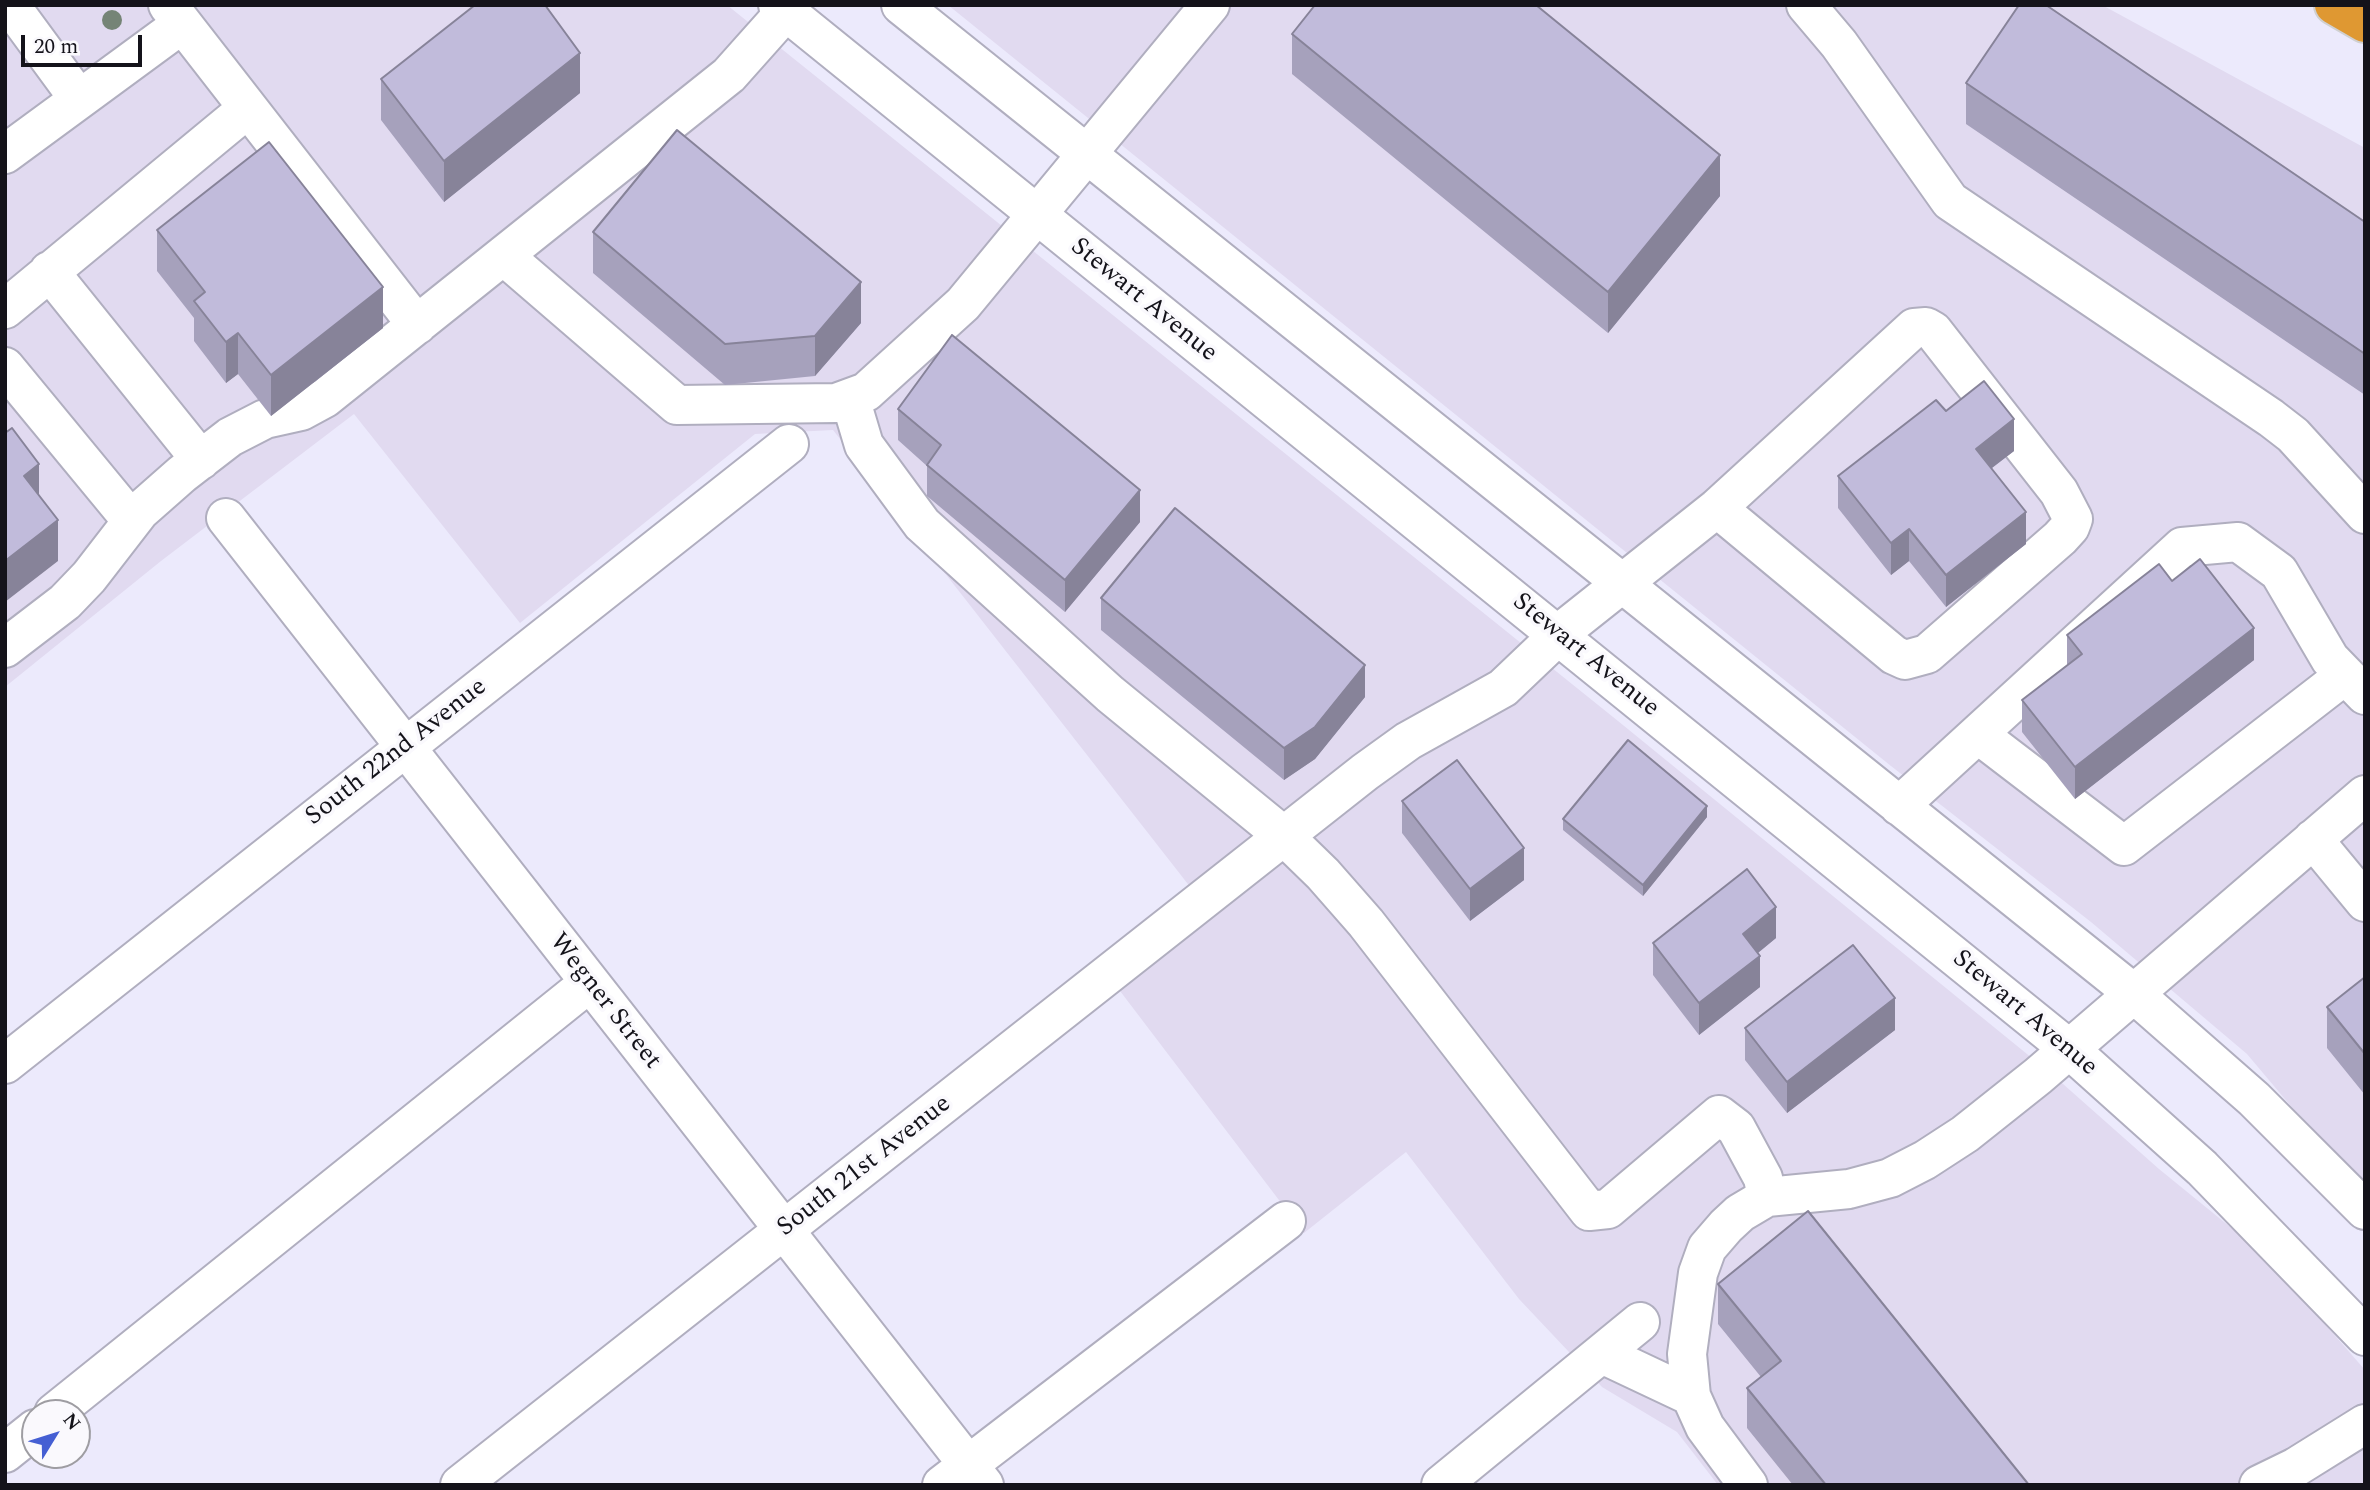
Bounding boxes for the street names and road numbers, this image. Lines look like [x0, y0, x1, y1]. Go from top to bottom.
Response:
street label: Stewart Avenue [1063, 232, 1223, 370]
street label: Stewart Avenue [1505, 587, 1665, 725]
street label: South 22nd Avenue [300, 672, 494, 834]
street label: Wegner Street [541, 928, 667, 1076]
street label: Stewart Avenue [1945, 944, 2103, 1084]
street label: South 21st Avenue [772, 1089, 958, 1245]

